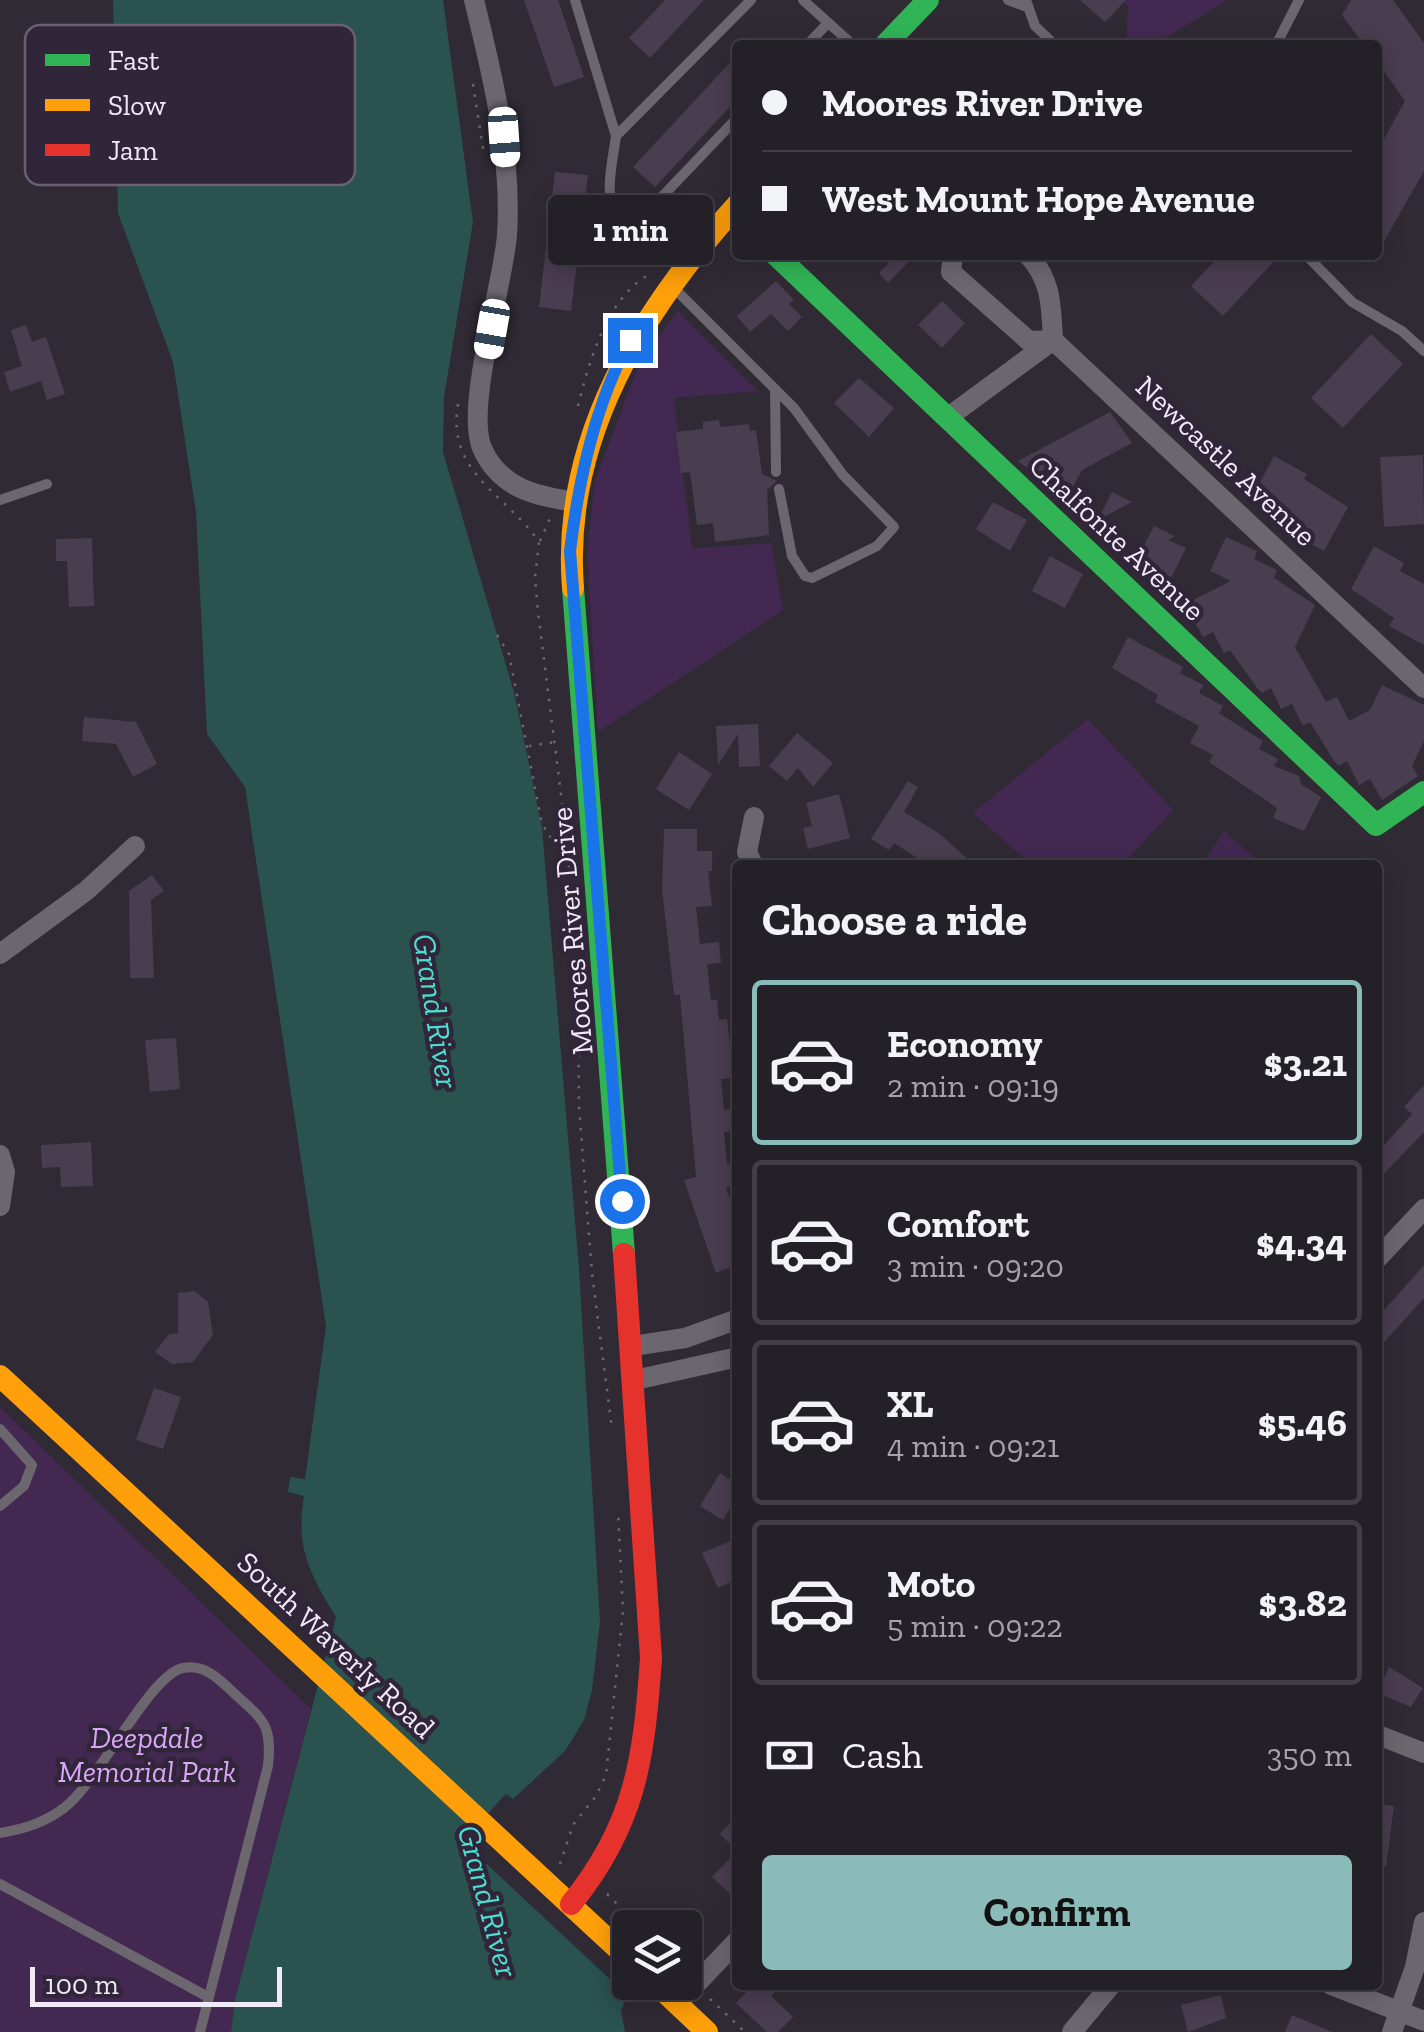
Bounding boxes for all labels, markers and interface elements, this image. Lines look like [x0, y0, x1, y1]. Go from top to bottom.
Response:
legend [25, 25, 355, 185]
text: Fast [108, 44, 160, 77]
text: Moores River Drive [822, 80, 1143, 126]
text: Slow [108, 89, 166, 122]
car [487, 106, 521, 168]
text: Jam [108, 134, 158, 167]
text: West Mount Hope Avenue [822, 176, 1255, 222]
callout: 1 min [548, 195, 712, 265]
text: 1 min [593, 211, 668, 249]
car [472, 297, 512, 361]
route end [608, 318, 653, 363]
street label: Newcastle Avenue [1128, 368, 1324, 554]
street label: Chalfonte Avenue [1022, 448, 1212, 628]
street label: Moores River Drive [543, 806, 601, 1056]
text: Choose a ride [762, 893, 1027, 947]
water label: Grand River [405, 931, 467, 1092]
icon: car [767, 1018, 857, 1108]
text: Economy [887, 1021, 1042, 1067]
text: $3.21 [1264, 1040, 1347, 1086]
text: 2 min · 09:19 [887, 1067, 1059, 1105]
route start [600, 1179, 645, 1224]
icon: car [767, 1198, 857, 1288]
text: Comfort [887, 1201, 1029, 1247]
text: $4.34 [1256, 1220, 1347, 1266]
text: 3 min · 09:20 [887, 1247, 1064, 1285]
icon: car [767, 1378, 857, 1468]
text: XL [887, 1381, 934, 1427]
text: $5.46 [1258, 1400, 1347, 1446]
text: 4 min · 09:21 [887, 1427, 1059, 1465]
street label: South Waverly Road [230, 1544, 443, 1746]
icon: car [767, 1558, 857, 1648]
text: Moto [887, 1561, 975, 1607]
text: $3.82 [1259, 1580, 1347, 1626]
text: 5 min · 09:22 [887, 1607, 1063, 1645]
park label: Deepdale Memorial Park [58, 1720, 236, 1790]
icon: cash [762, 1728, 817, 1783]
text: Cash [842, 1732, 923, 1778]
text: 350 m [1267, 1736, 1352, 1774]
water label: Grand River [449, 1821, 527, 1982]
button: Confirm [762, 1855, 1352, 1970]
map controls [612, 1910, 702, 2000]
button: layers [612, 1910, 702, 2000]
scale bar [30, 1962, 282, 2006]
text: 100 m [45, 1968, 119, 2001]

